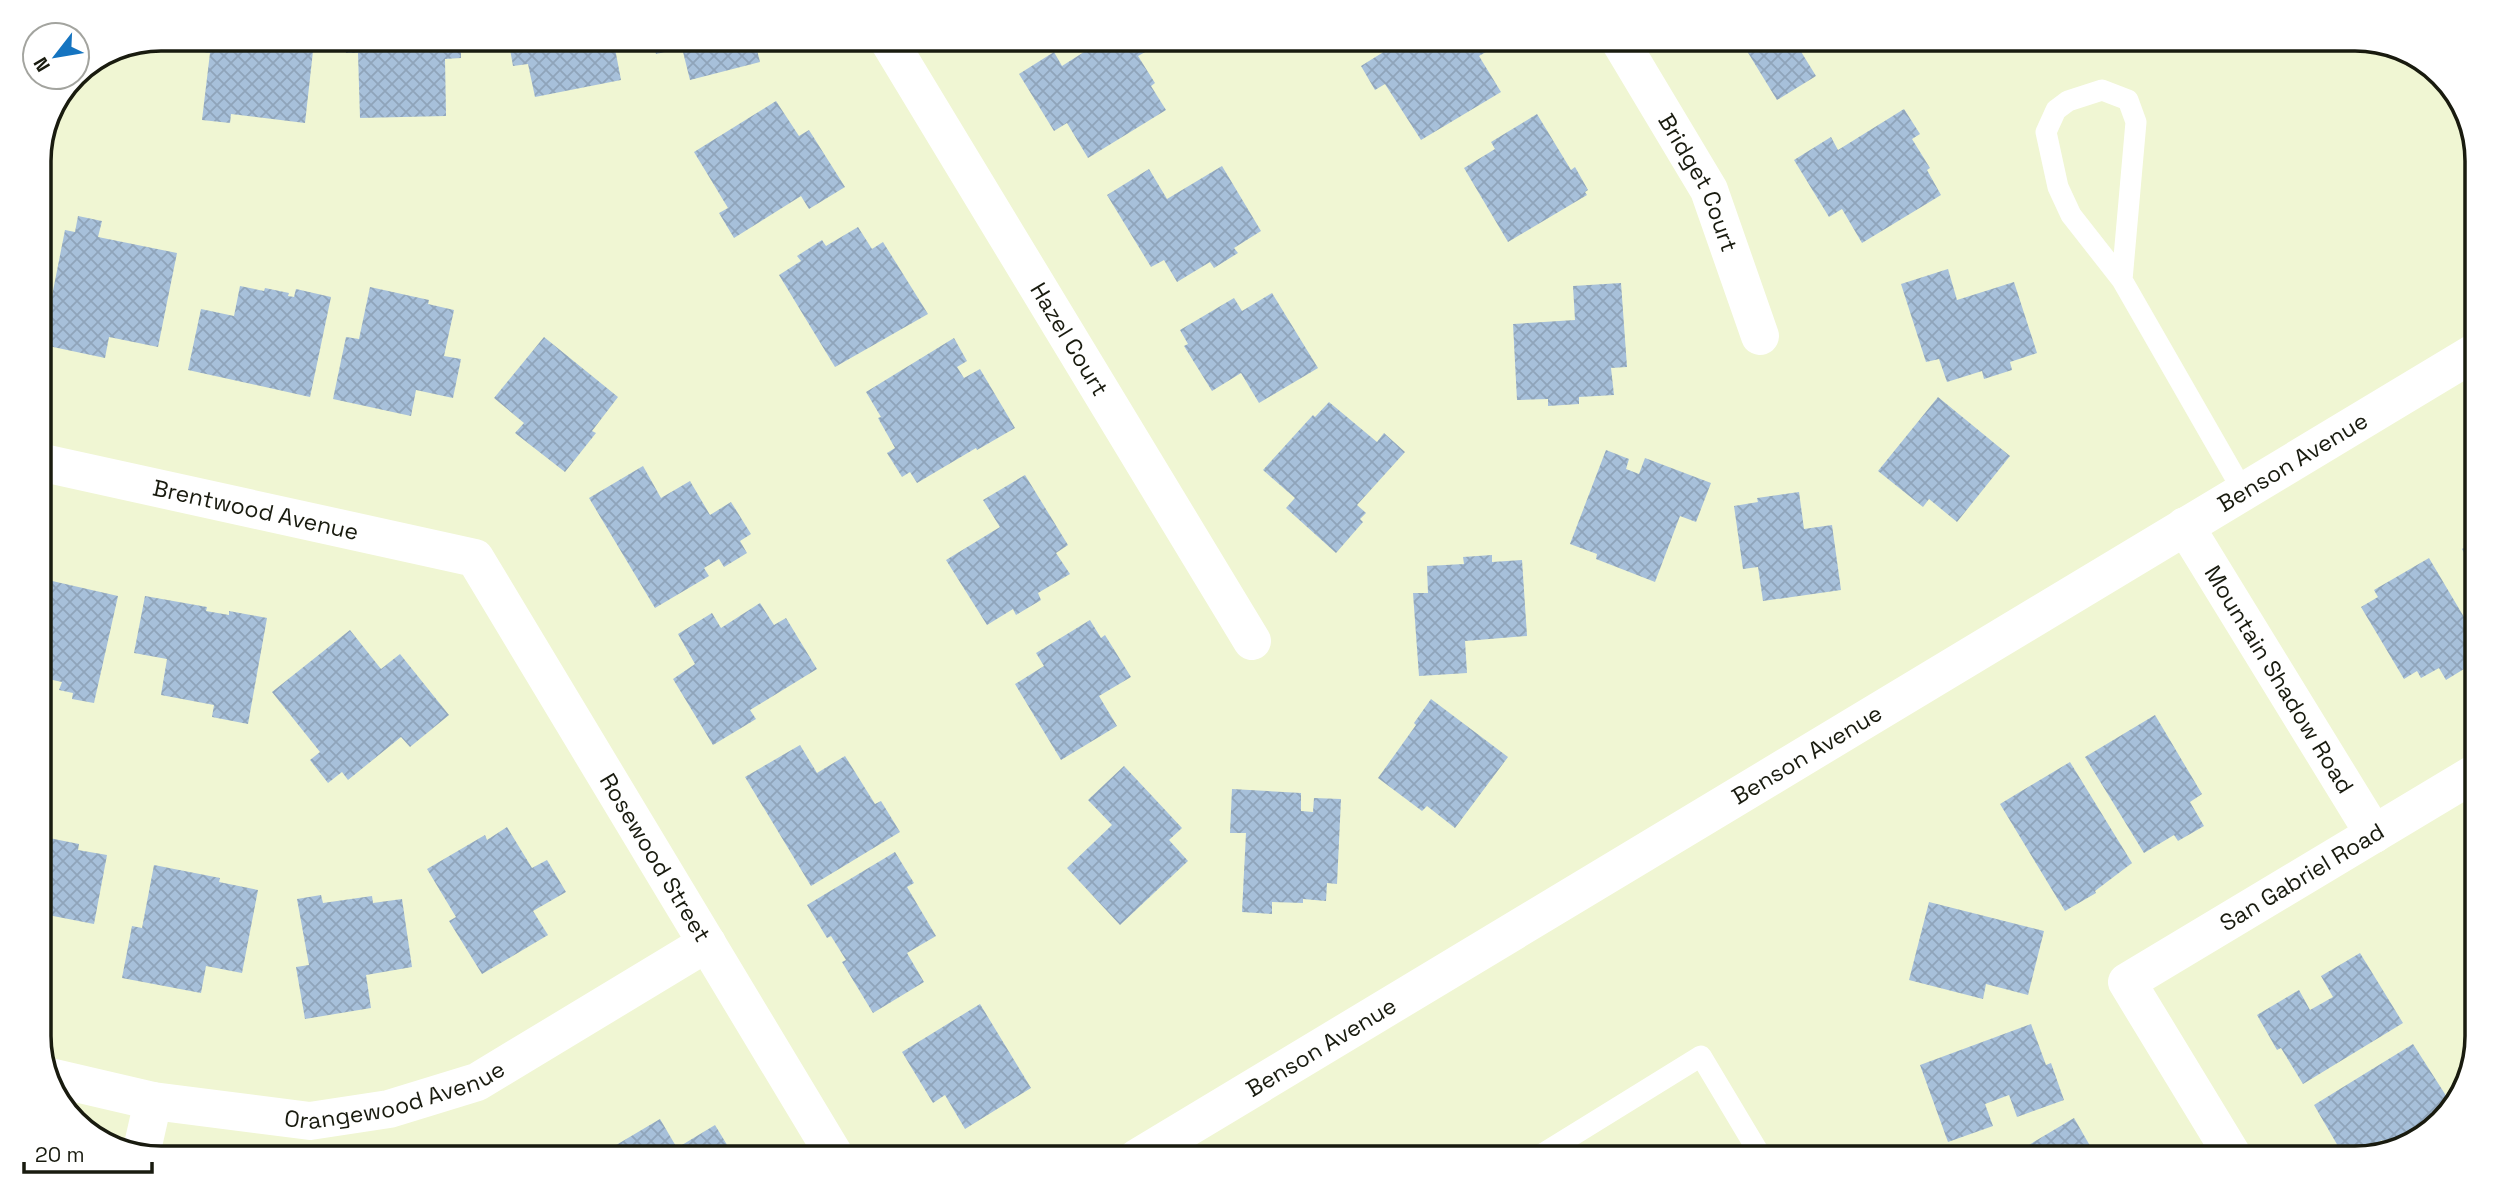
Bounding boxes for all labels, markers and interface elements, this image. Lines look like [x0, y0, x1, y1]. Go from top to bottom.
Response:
north arrow [21, 21, 91, 91]
text: N [28, 53, 56, 76]
street label: Bridget Court [1652, 108, 1744, 256]
street label: Hazel Court [1023, 277, 1115, 401]
street label: Benson Avenue [2212, 405, 2373, 519]
street label: Brentwood Avenue [150, 473, 361, 547]
street label: Mountain Shadow Road [2198, 560, 2360, 799]
street label: Benson Avenue [1726, 698, 1888, 811]
street label: Rosewood Street [593, 768, 718, 948]
street label: San Gabriel Road [2214, 816, 2390, 938]
street label: Benson Avenue [1241, 990, 1402, 1104]
street label: Orangewood Avenue [283, 1054, 510, 1136]
scale bar [24, 1130, 152, 1174]
text: 20 m [35, 1141, 85, 1168]

